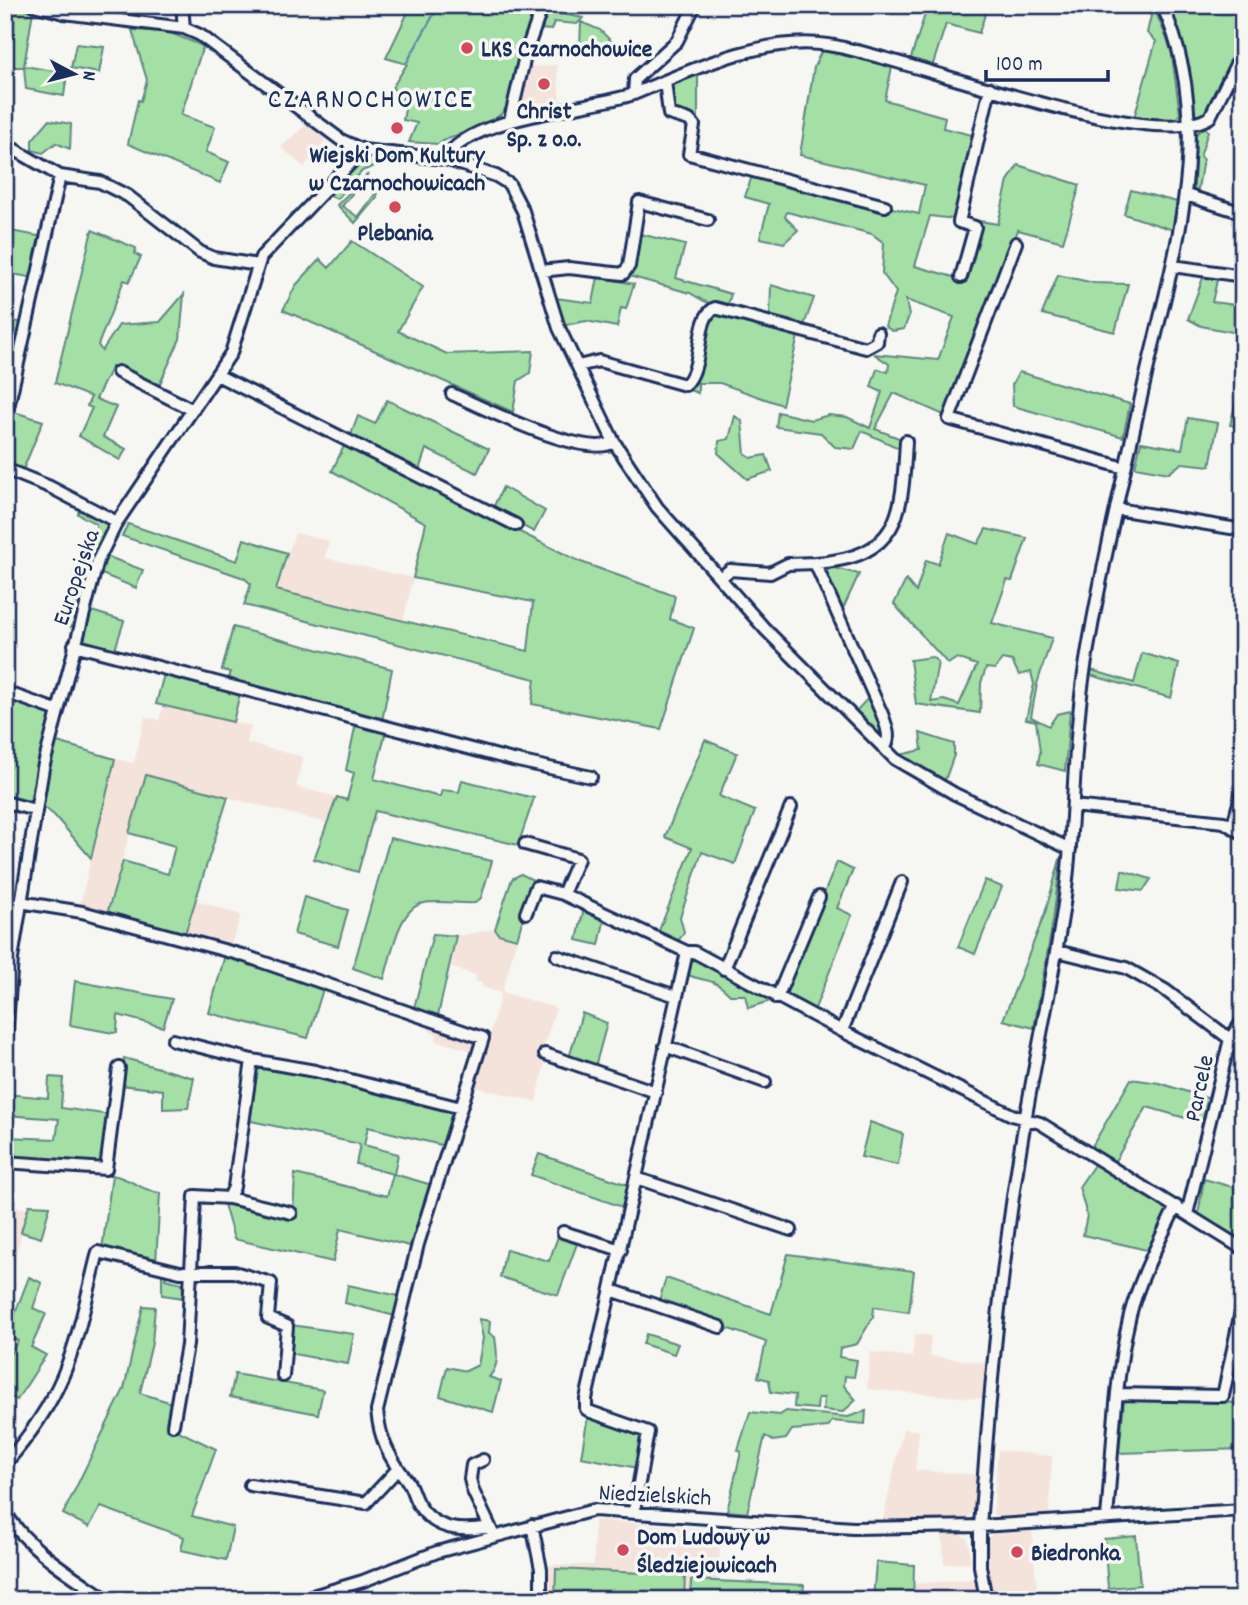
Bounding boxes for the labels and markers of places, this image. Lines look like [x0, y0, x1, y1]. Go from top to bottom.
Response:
place label: LKS Czarnochowice [481, 34, 653, 68]
marker: LKS Czarnochowice [459, 40, 475, 56]
marker: Christ Sp. z o.o. [536, 76, 552, 92]
place label: Christ Sp. z o.o. [506, 96, 582, 158]
marker: Wiejski Dom Kultury w Czarnochowicach [389, 120, 405, 136]
place label: Wiejski Dom Kultury w Czarnochowicach [309, 140, 486, 202]
marker: Plebania [387, 199, 403, 215]
place label: Plebania [357, 218, 434, 252]
place label: Dom Ludowy w Śledziejowicach [637, 1522, 777, 1584]
place label: Biedronka [1031, 1538, 1121, 1572]
marker: Dom Ludowy w Śledziejowicach [615, 1542, 631, 1558]
marker: Biedronka [1009, 1544, 1025, 1560]

